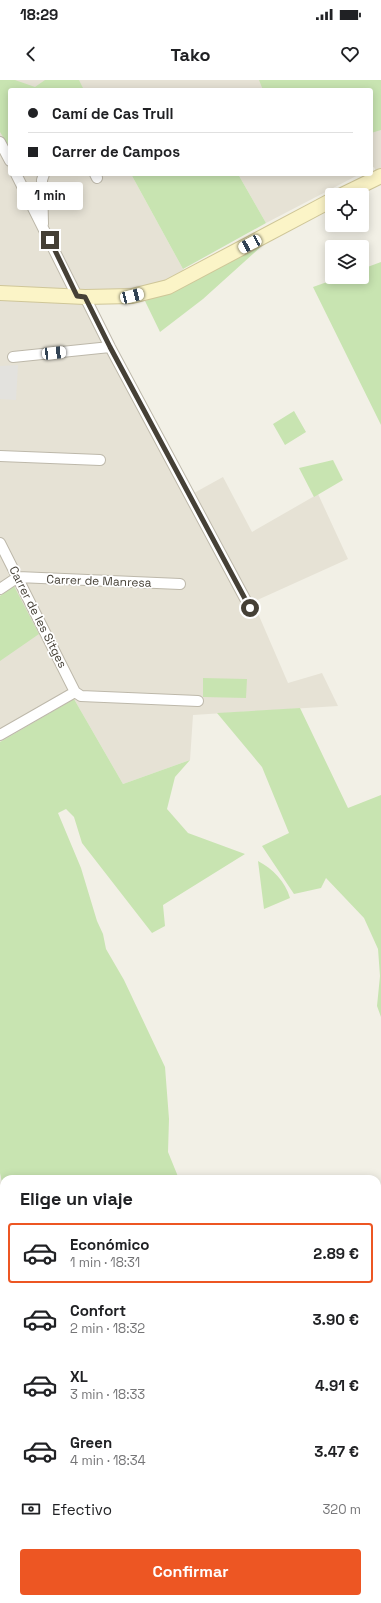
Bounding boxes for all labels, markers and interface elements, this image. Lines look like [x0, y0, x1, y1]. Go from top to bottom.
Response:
text: 18:29 [20, 5, 58, 24]
icon: back [20, 43, 42, 65]
text: Tako [170, 43, 211, 66]
icon: heart [339, 43, 361, 65]
text: Camí de Cas Trull [52, 104, 173, 123]
text: Carrer de Campos [52, 142, 180, 161]
callout: 1 min [17, 182, 83, 210]
text: 1 min [34, 187, 66, 204]
map controls [325, 188, 369, 284]
button: locate [325, 188, 369, 232]
route end [41, 231, 59, 249]
car [237, 233, 263, 255]
button: layers [325, 240, 369, 284]
car [119, 287, 145, 305]
car [41, 346, 67, 360]
street label: Carrer de les Sitges [5, 563, 71, 671]
street label: Carrer de Manresa [46, 571, 152, 591]
route start [241, 599, 259, 617]
text: Elige un viaje [20, 1187, 133, 1210]
icon: car [22, 1235, 58, 1271]
text: Económico [70, 1235, 149, 1254]
text: 2.89 € [313, 1244, 359, 1263]
text: 1 min · 18:31 [70, 1254, 140, 1271]
icon: car [22, 1301, 58, 1337]
text: Confort [70, 1301, 126, 1320]
text: 3.90 € [312, 1310, 359, 1329]
text: 2 min · 18:32 [70, 1320, 145, 1337]
icon: car [22, 1367, 58, 1403]
text: XL [70, 1367, 88, 1386]
text: 4.91 € [315, 1376, 359, 1395]
text: 3 min · 18:33 [70, 1386, 145, 1403]
icon: car [22, 1433, 58, 1469]
text: Green [70, 1433, 112, 1452]
text: 3.47 € [314, 1442, 359, 1461]
text: 4 min · 18:34 [70, 1452, 146, 1469]
icon: cash [20, 1498, 42, 1520]
text: Efectivo [52, 1500, 112, 1519]
text: 320 m [322, 1501, 361, 1518]
button: Confirmar [20, 1549, 361, 1595]

